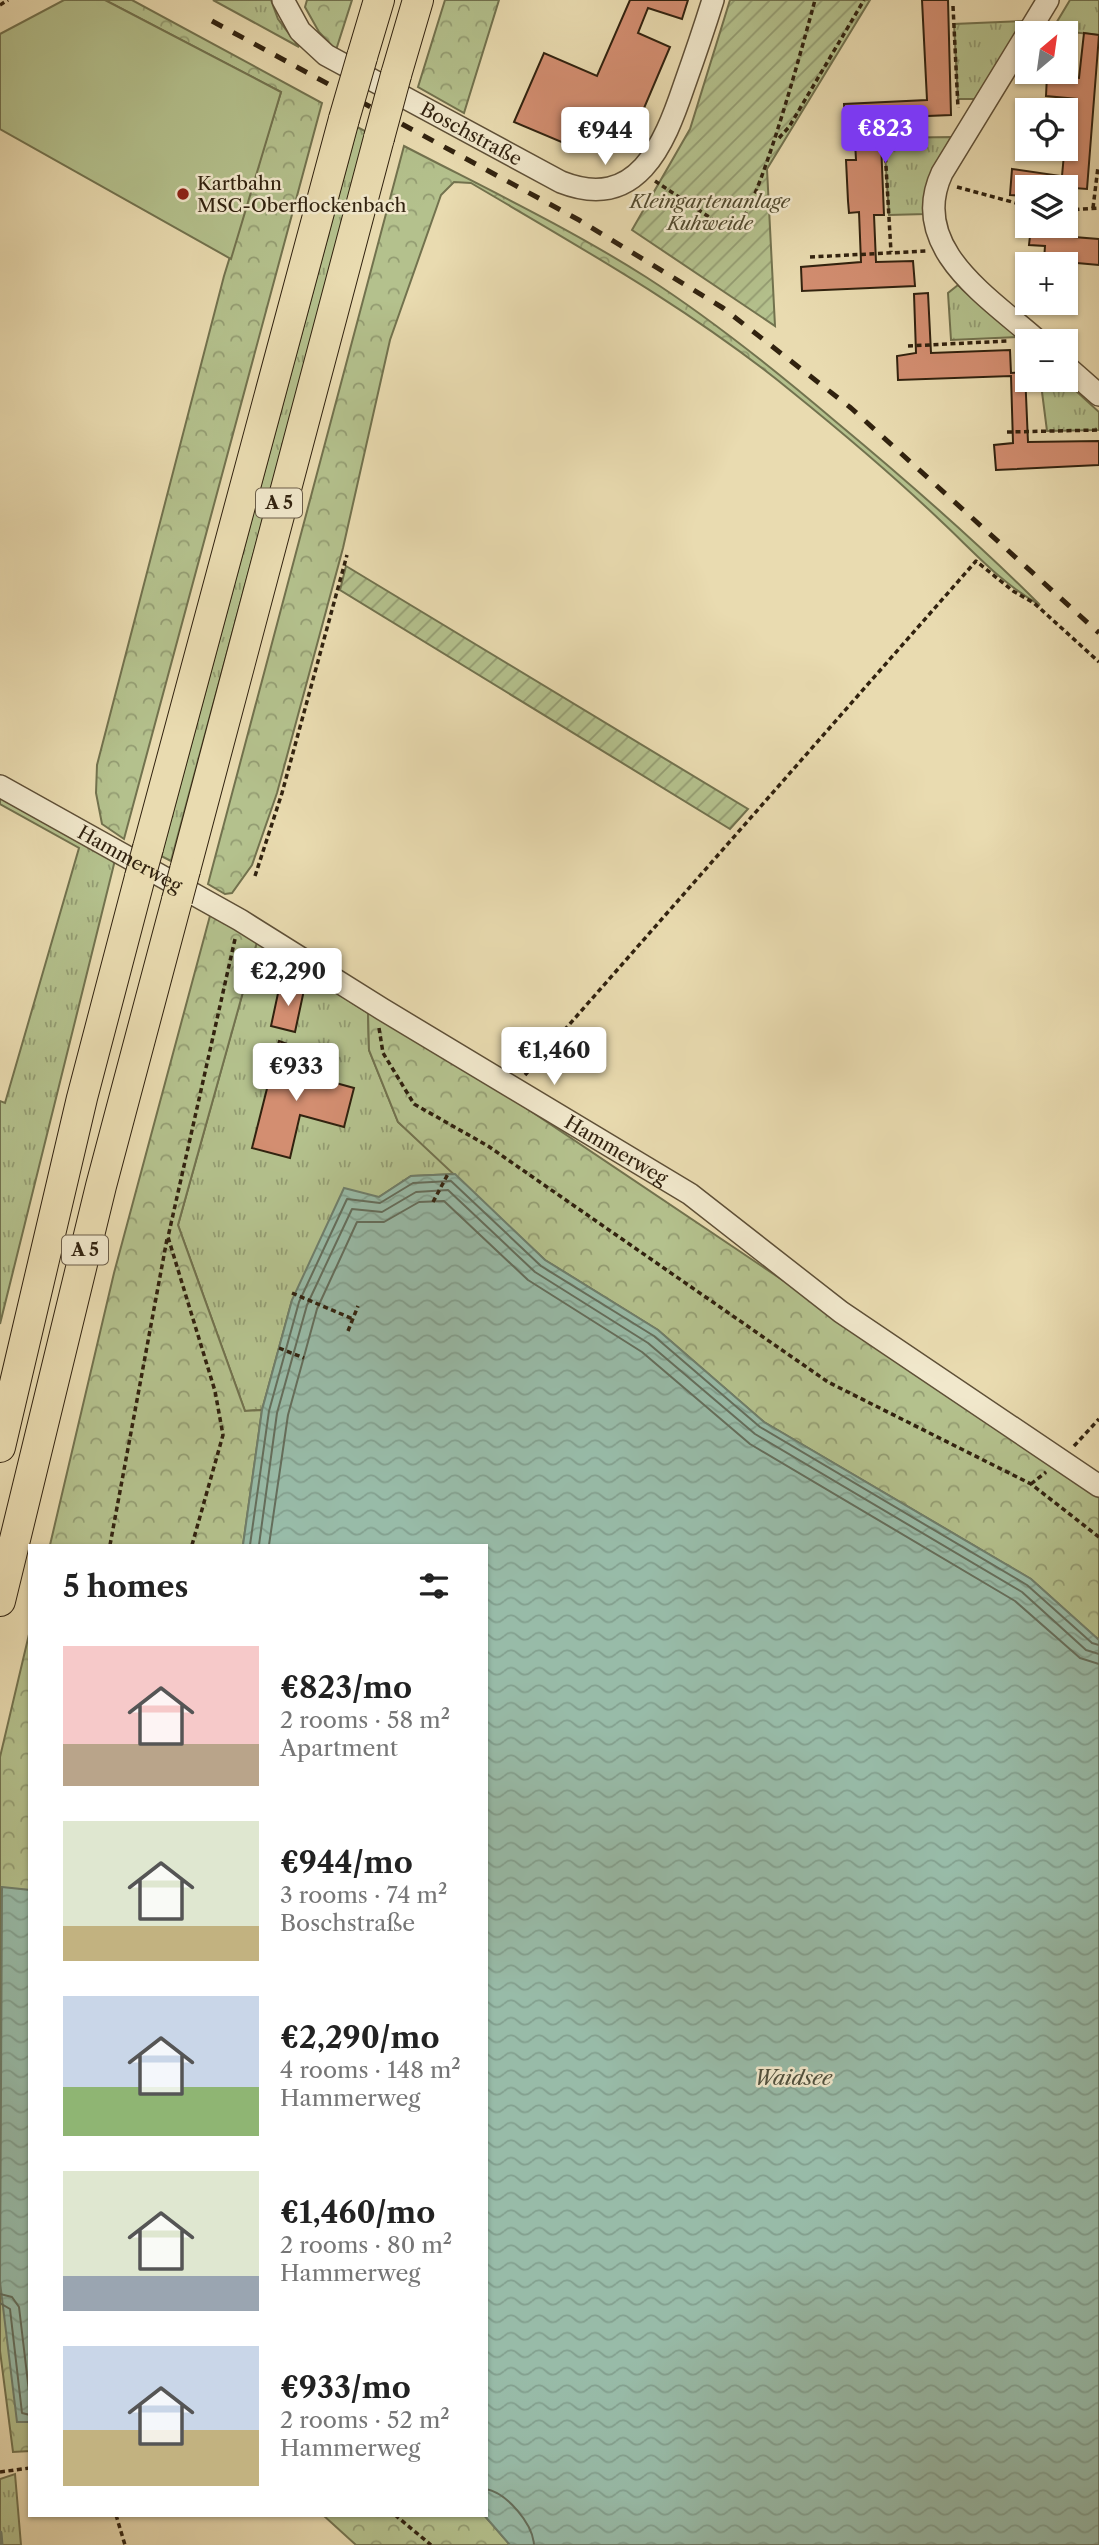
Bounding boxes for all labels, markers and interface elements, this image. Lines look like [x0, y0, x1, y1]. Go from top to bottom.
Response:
north arrow [1015, 21, 1078, 84]
map controls [1015, 21, 1078, 392]
street label: Boschstraße [417, 97, 526, 170]
button: locate [1015, 98, 1078, 161]
pin: €823 [844, 106, 926, 165]
pin: €944 [564, 108, 646, 167]
text: €823 [857, 114, 913, 142]
text: €944 [577, 116, 633, 144]
place label: Kartbahn MSC-Oberflockenbach [197, 172, 407, 217]
button: layers [1015, 175, 1078, 238]
marker: Kartbahn MSC-Oberflockenbach [175, 186, 191, 202]
park label: Kleingartenanlage Kuhweide [628, 190, 791, 235]
button: + [1015, 252, 1078, 315]
button: − [1015, 329, 1078, 392]
road number: A 5 [256, 489, 302, 518]
street label: Hammerweg [74, 820, 187, 897]
pin: €2,290 [231, 948, 345, 1008]
text: €2,290 [250, 957, 326, 985]
pin: €1,460 [497, 1028, 611, 1087]
text: €1,460 [517, 1036, 591, 1064]
pin: €933 [255, 1044, 337, 1103]
text: €933 [269, 1052, 323, 1080]
street label: Hammerweg [561, 1110, 673, 1190]
road number: A 5 [62, 1236, 108, 1265]
icon: filters [415, 1567, 453, 1605]
text: 5 homes [63, 1568, 188, 1605]
text: €823/mo [280, 1669, 412, 1706]
icon: home [119, 1674, 203, 1758]
text: 2 rooms · 58 m² [280, 1706, 450, 1734]
text: Apartment [280, 1734, 398, 1762]
text: €944/mo [280, 1844, 413, 1881]
icon: home [119, 1849, 203, 1933]
text: 3 rooms · 74 m² [280, 1881, 447, 1909]
text: Boschstraße [280, 1909, 415, 1937]
text: €2,290/mo [280, 2019, 439, 2056]
icon: home [119, 2024, 203, 2108]
text: 4 rooms · 148 m² [280, 2056, 461, 2084]
water label: Waidsee [754, 2065, 833, 2090]
text: Hammerweg [280, 2084, 421, 2112]
text: €1,460/mo [280, 2194, 435, 2231]
icon: home [119, 2199, 203, 2283]
text: 2 rooms · 80 m² [280, 2231, 452, 2259]
text: Hammerweg [280, 2259, 421, 2287]
text: €933/mo [280, 2369, 411, 2406]
icon: home [119, 2374, 203, 2458]
text: 2 rooms · 52 m² [280, 2406, 450, 2434]
text: Hammerweg [280, 2434, 421, 2462]

